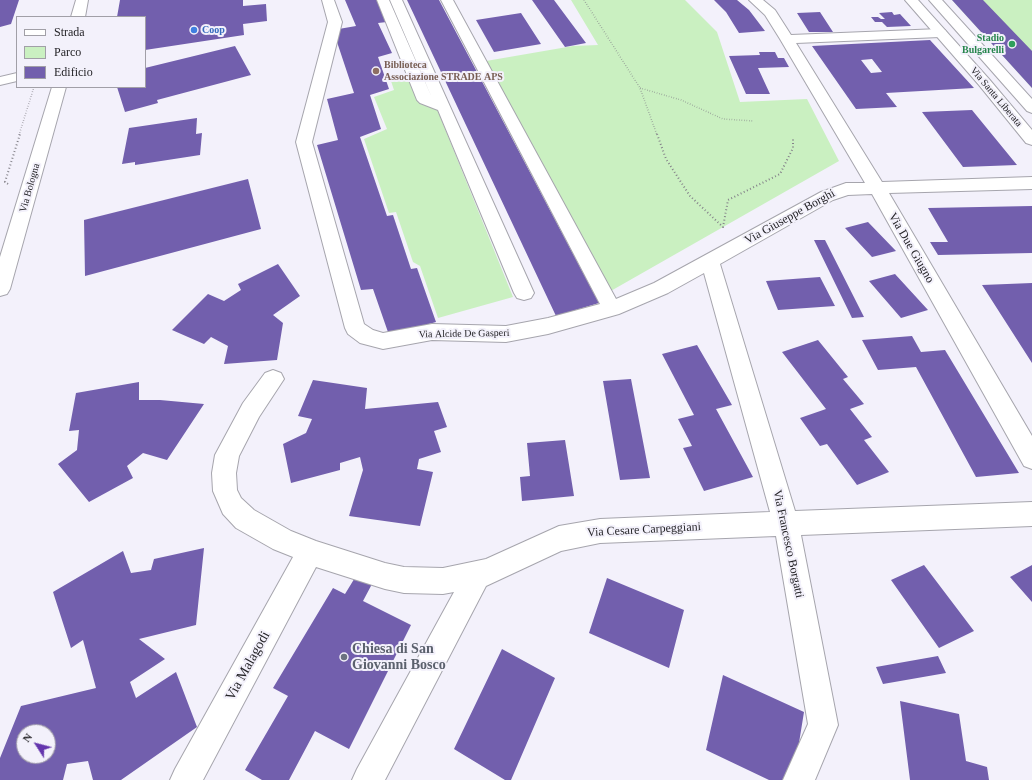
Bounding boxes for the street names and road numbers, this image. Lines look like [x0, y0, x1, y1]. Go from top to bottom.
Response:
street label: Via Santa Liberata [968, 65, 1024, 129]
street label: Via Bologna [17, 162, 43, 214]
street label: Via Giuseppe Borghi [742, 186, 838, 248]
street label: Via Due Giugno [885, 210, 937, 286]
street label: Via Alcide De Gasperi [419, 327, 509, 341]
street label: Via Francesco Borgatti [769, 489, 807, 599]
street label: Via Cesare Carpeggiani [587, 520, 701, 540]
street label: Via Malagodi [222, 628, 274, 704]

